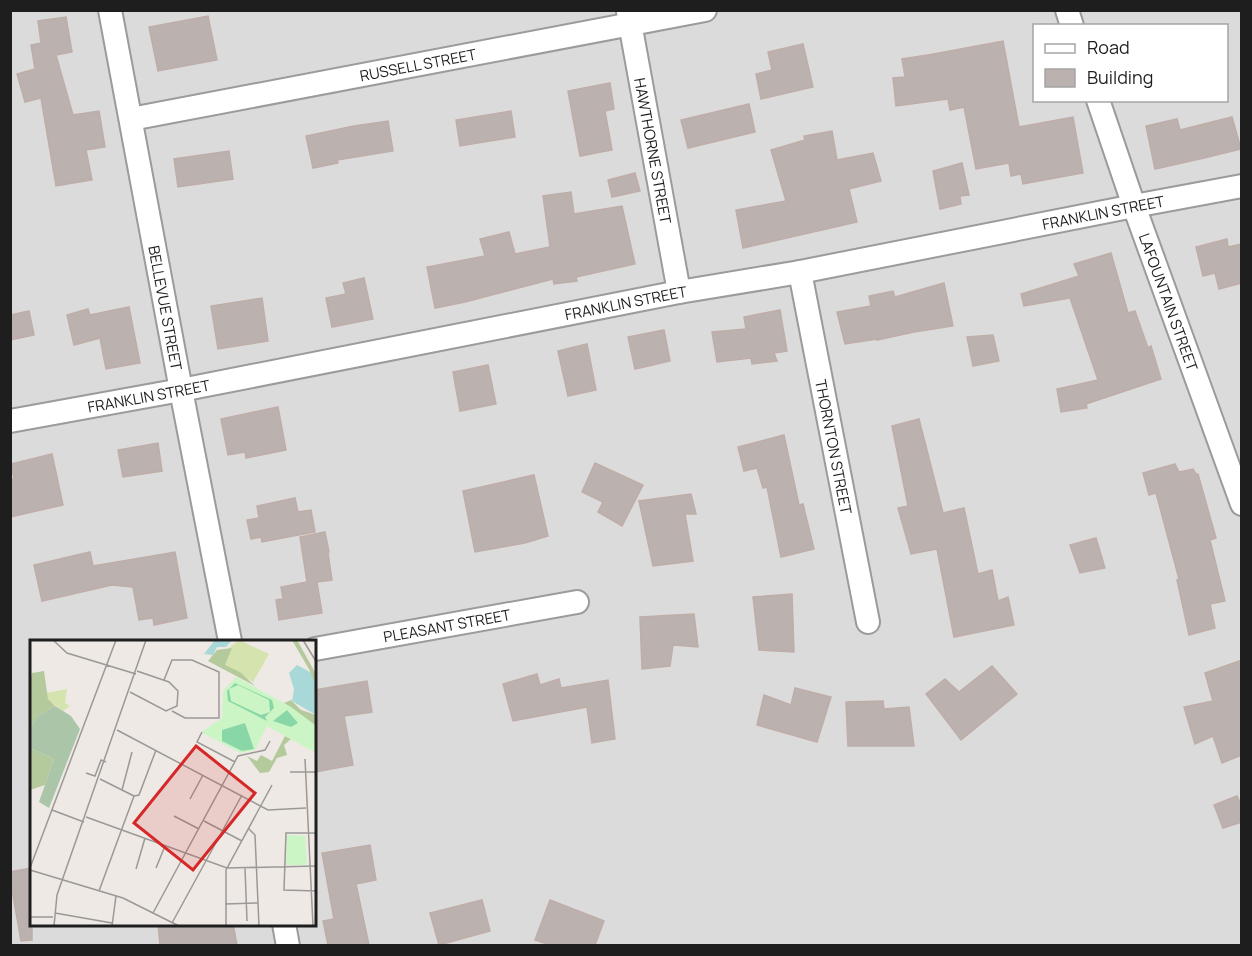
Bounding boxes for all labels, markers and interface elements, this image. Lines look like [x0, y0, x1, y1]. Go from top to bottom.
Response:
legend [1033, 24, 1228, 102]
text: Road [1087, 35, 1130, 59]
street label: RUSSELL STREET [358, 43, 478, 86]
text: Building [1087, 65, 1153, 89]
street label: HAWTHORNE STREET [630, 76, 677, 225]
street label: FRANKLIN STREET [1040, 190, 1166, 234]
street label: LAFOUNTAIN STREET [1134, 230, 1203, 374]
street label: BELLEVUE STREET [144, 244, 188, 372]
street label: FRANKLIN STREET [563, 280, 688, 325]
street label: FRANKLIN STREET [86, 374, 212, 417]
street label: THORNTON STREET [811, 378, 857, 516]
street label: PLEASANT STREET [382, 604, 512, 647]
inset map [30, 640, 316, 926]

